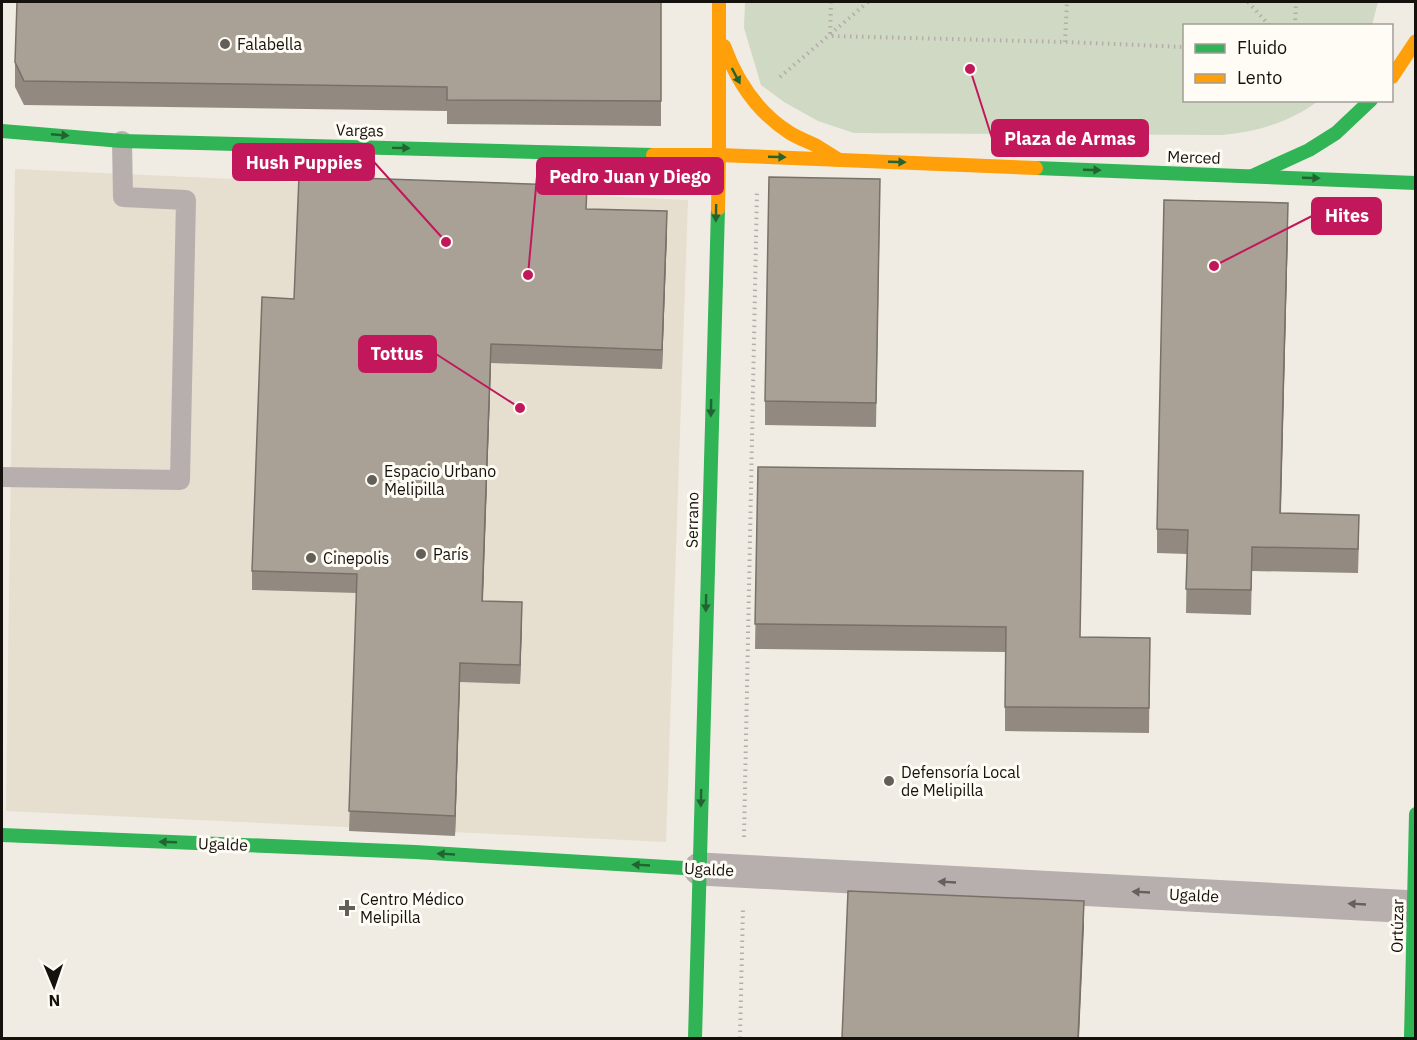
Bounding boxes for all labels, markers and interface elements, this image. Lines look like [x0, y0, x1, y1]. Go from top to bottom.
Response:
legend [1183, 24, 1393, 102]
place label: Falabella [237, 34, 302, 54]
text: Fluido [1237, 36, 1287, 59]
marker: Falabella [218, 37, 232, 51]
text: Lento [1237, 66, 1282, 89]
one-way arrow [731, 67, 741, 84]
street label: Vargas [336, 120, 384, 140]
callout: Plaza de Armas [992, 120, 1148, 156]
text: Plaza de Armas [1004, 127, 1136, 150]
one-way arrow [50, 130, 69, 140]
one-way arrow [392, 143, 411, 153]
callout: Hush Puppies [233, 144, 374, 180]
street label: Merced [1167, 146, 1221, 168]
text: Hush Puppies [246, 151, 362, 174]
one-way arrow [768, 153, 787, 162]
callout: Pedro Juan y Diego [537, 158, 723, 194]
one-way arrow [888, 158, 907, 167]
text: Pedro Juan y Diego [549, 165, 711, 188]
one-way arrow [1083, 165, 1102, 174]
one-way arrow [1301, 174, 1320, 183]
callout: Hites [1312, 198, 1381, 234]
one-way arrow [712, 204, 721, 223]
text: Hites [1325, 204, 1369, 227]
callout: Tottus [359, 336, 436, 372]
text: Tottus [371, 342, 423, 365]
one-way arrow [707, 399, 716, 418]
place label: Espacio Urbano Melipilla [384, 461, 496, 499]
marker: Espacio Urbano Melipilla [365, 473, 379, 487]
street label: Serrano [682, 492, 702, 548]
place label: París [433, 544, 469, 564]
marker: París [414, 547, 428, 561]
place label: Cinepolis [323, 548, 389, 568]
marker: Cinepolis [304, 551, 318, 565]
one-way arrow [702, 594, 711, 613]
place label: Defensoría Local de Melipilla [901, 762, 1020, 800]
marker: Defensoría Local de Melipilla [882, 774, 896, 788]
one-way arrow [697, 789, 706, 808]
street label: Ugalde [198, 833, 249, 855]
one-way arrow [158, 837, 177, 846]
one-way arrow [437, 849, 456, 858]
street label: Ugalde [683, 858, 735, 880]
one-way arrow [632, 861, 651, 870]
one-way arrow [937, 877, 956, 886]
street label: Ugalde [1168, 884, 1220, 906]
one-way arrow [1132, 888, 1151, 897]
place label: Centro Médico Melipilla [360, 889, 464, 927]
marker: Centro Médico Melipilla [338, 899, 356, 917]
one-way arrow [1348, 899, 1367, 908]
street label: Ortúzar [1387, 899, 1407, 953]
north arrow [24, 956, 84, 1016]
text: N [48, 991, 61, 1011]

